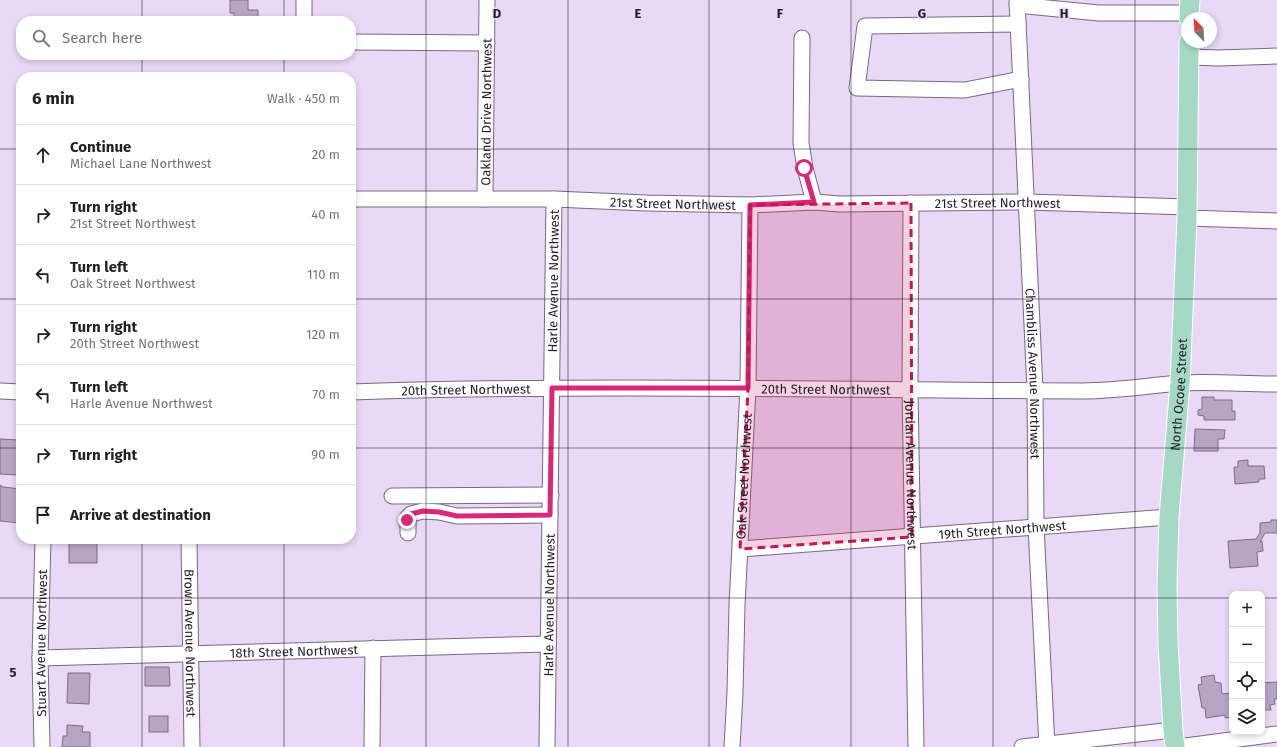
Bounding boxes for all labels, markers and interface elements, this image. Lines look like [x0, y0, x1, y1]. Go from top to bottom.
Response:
text: D [493, 6, 502, 21]
text: E [635, 6, 642, 21]
text: F [777, 6, 784, 21]
text: G [918, 6, 926, 21]
text: H [1060, 6, 1068, 21]
north arrow [1181, 12, 1217, 48]
search box [16, 16, 356, 60]
icon: search [30, 27, 52, 49]
text: Search here [62, 29, 142, 47]
street label: Oakland Drive Northwest [478, 38, 495, 186]
text: 6 min [32, 88, 75, 109]
text: Walk · 450 m [267, 91, 340, 106]
text: Continue [70, 138, 131, 156]
icon: ahead [32, 144, 54, 166]
text: 20 m [312, 147, 340, 162]
text: Michael Lane Northwest [70, 156, 212, 171]
route start [795, 159, 813, 177]
street label: 21st Street Northwest [610, 194, 736, 213]
street label: 21st Street Northwest [935, 195, 1061, 211]
text: Turn right [70, 198, 137, 216]
icon: right [32, 204, 54, 226]
text: 40 m [311, 207, 340, 222]
street label: Harle Avenue Northwest [545, 209, 562, 353]
text: 21st Street Northwest [70, 216, 196, 231]
text: Turn left [70, 258, 128, 276]
icon: left [32, 264, 54, 286]
text: 110 m [307, 267, 340, 282]
text: Oak Street Northwest [70, 276, 196, 291]
street label: Chambliss Avenue Northwest [1022, 288, 1043, 460]
text: Turn right [70, 318, 137, 336]
icon: right [32, 324, 54, 346]
text: 120 m [306, 327, 340, 342]
text: 20th Street Northwest [70, 336, 199, 351]
street label: North Ocoee Street [1167, 338, 1190, 452]
text: Turn left [70, 378, 128, 396]
street label: 20th Street Northwest [401, 381, 531, 399]
street label: 20th Street Northwest [761, 381, 891, 398]
icon: left [32, 384, 54, 406]
text: 70 m [313, 387, 340, 402]
text: Harle Avenue Northwest [70, 396, 213, 411]
street label: Jordan Avenue Northwest [902, 400, 920, 550]
street label: Oak Street Northwest [733, 413, 755, 540]
icon: right [32, 444, 54, 466]
text: Turn right [70, 446, 137, 464]
text: 90 m [311, 447, 340, 462]
icon: arrive [32, 504, 54, 526]
text: Arrive at destination [70, 506, 211, 524]
route end [398, 511, 416, 529]
street label: 19th Street Northwest [938, 518, 1067, 542]
street label: Harle Avenue Northwest [541, 533, 558, 677]
street label: Stuart Avenue Northwest [33, 569, 50, 717]
street label: Brown Avenue Northwest [181, 569, 199, 718]
map controls [1229, 591, 1265, 735]
button: + [1229, 591, 1265, 627]
button: − [1229, 627, 1265, 663]
street label: 18th Street Northwest [230, 642, 359, 661]
button: locate [1229, 663, 1265, 699]
text: 5 [10, 665, 17, 680]
button: layers [1229, 699, 1265, 735]

